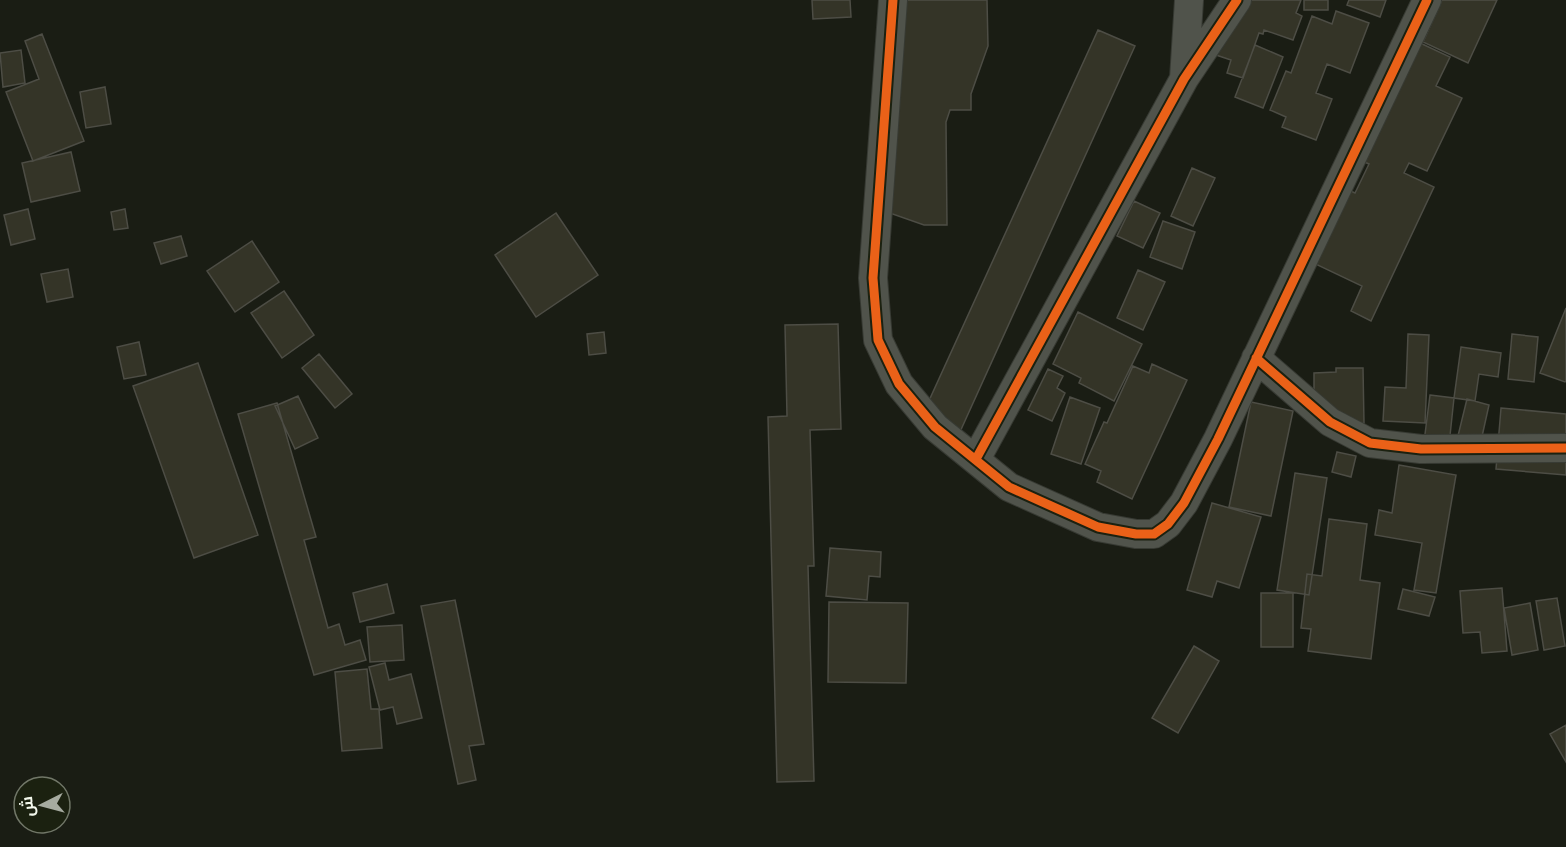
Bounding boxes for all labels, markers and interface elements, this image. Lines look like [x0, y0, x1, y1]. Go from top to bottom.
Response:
north arrow [12, 775, 72, 835]
text: ش [16, 795, 39, 818]

